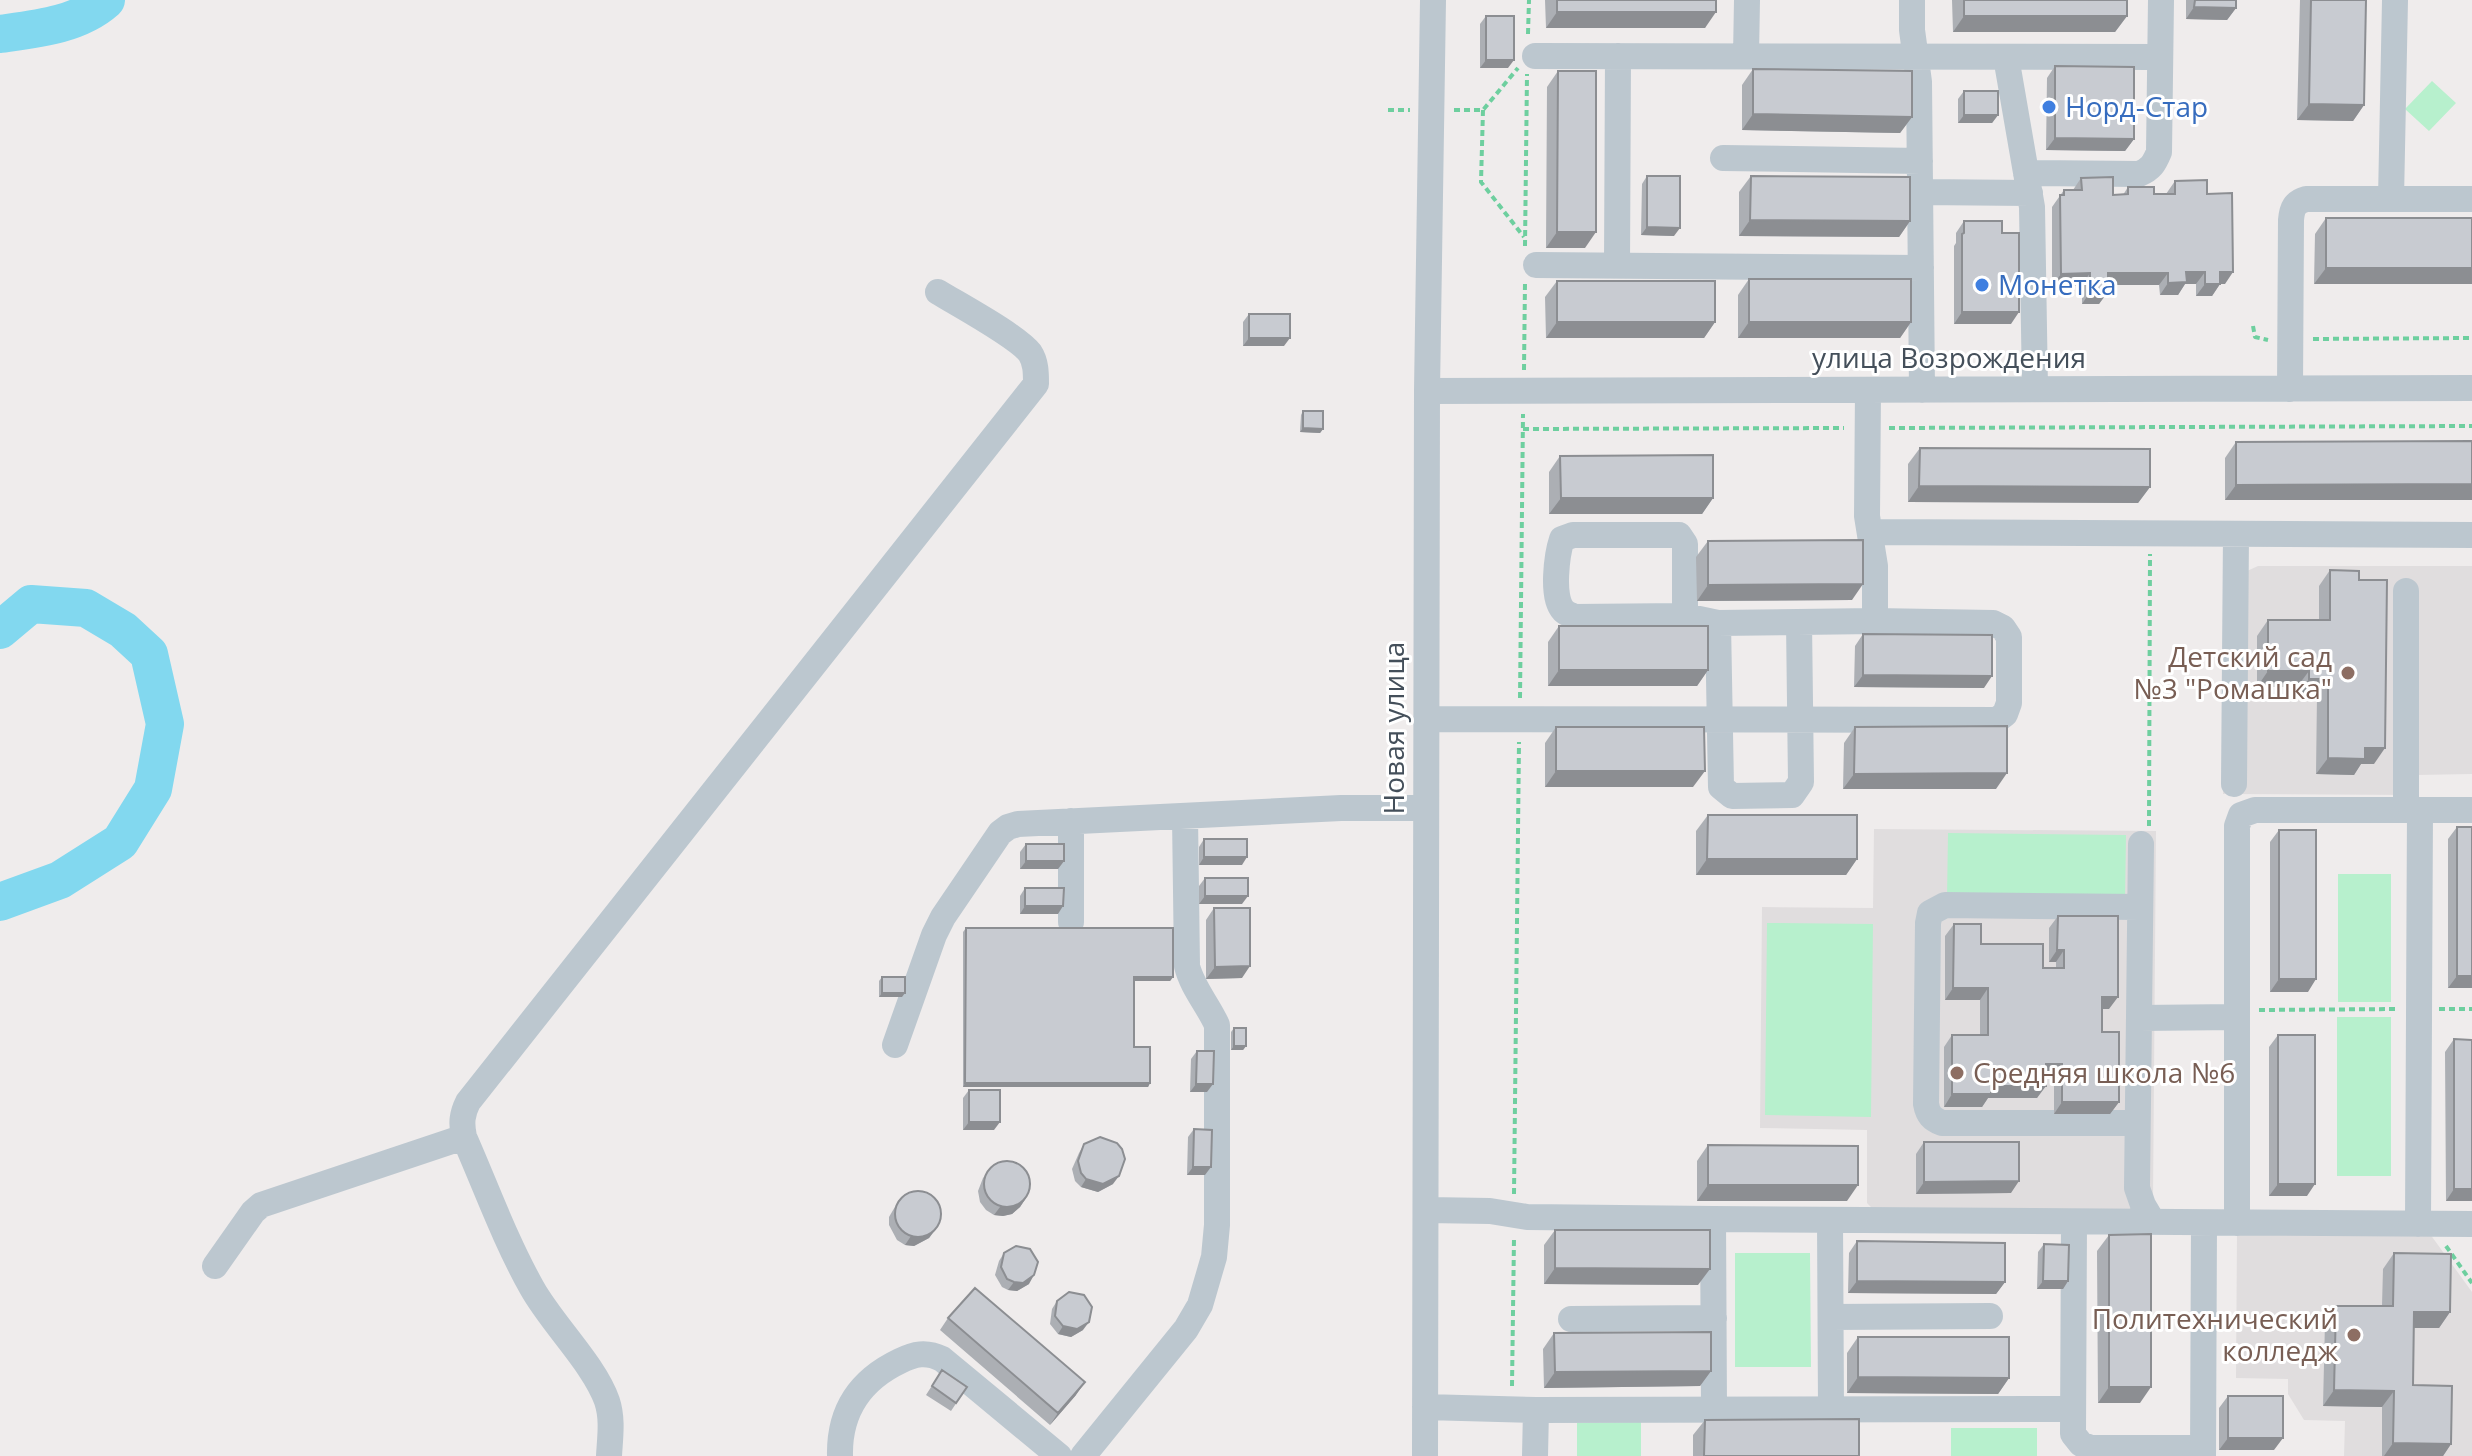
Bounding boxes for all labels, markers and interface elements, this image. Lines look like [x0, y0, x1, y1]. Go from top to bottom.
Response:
place label: Норд-Стар [2065, 87, 2208, 125]
marker: Норд-Стар [2040, 98, 2058, 116]
place label: Монетка [1998, 265, 2117, 303]
marker: Монетка [1973, 276, 1991, 294]
street label: улица Возрождения [1812, 338, 2086, 376]
place label: Детский сад №3 "Ромашка" [2133, 637, 2332, 707]
street label: Новая улица [1374, 642, 1412, 814]
marker: Детский сад №3 "Ромашка" [2339, 664, 2357, 682]
place label: Средняя школа №6 [1973, 1053, 2235, 1091]
marker: Средняя школа №6 [1948, 1064, 1966, 1082]
place label: Политехнический колледж [2092, 1299, 2338, 1369]
marker: Политехнический колледж [2345, 1326, 2363, 1344]

